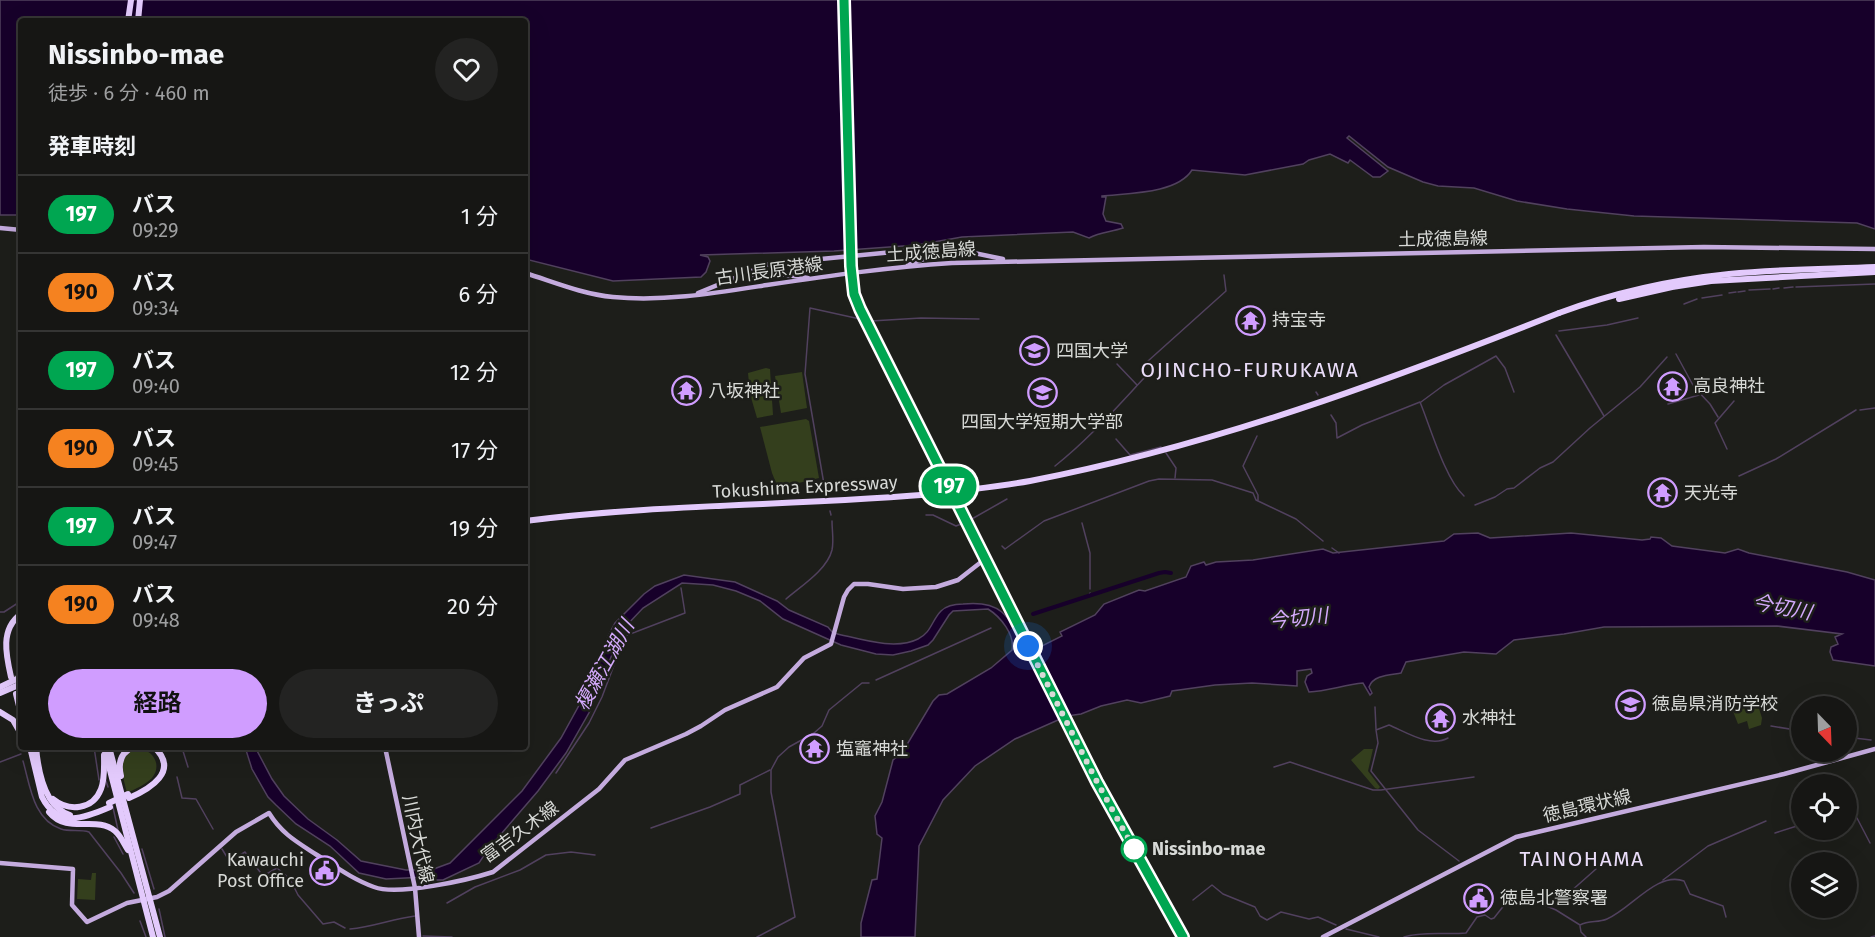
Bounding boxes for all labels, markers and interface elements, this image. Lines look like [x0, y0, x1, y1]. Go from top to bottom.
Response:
text: Nissinbo-mae [48, 38, 224, 71]
button: heart [435, 38, 498, 101]
text: 徒歩 · 6 分 · 460 m [48, 81, 210, 105]
text: 発車時刻 [48, 133, 136, 160]
text: バス [132, 191, 176, 218]
text: 197 [65, 201, 97, 227]
text: 1 分 [461, 203, 498, 230]
text: 09:29 [132, 218, 178, 242]
street label: 土成徳島線 [1398, 227, 1488, 251]
street label: 土成徳島線 [885, 238, 977, 266]
street label: 古川長原港線 [714, 253, 824, 289]
text: バス [132, 269, 176, 296]
text: 190 [64, 279, 98, 305]
text: 6 分 [458, 281, 498, 308]
text: 09:34 [132, 296, 179, 320]
temple icon: 持宝寺 [1235, 304, 1267, 336]
place label: 持宝寺 [1272, 309, 1326, 331]
school or university icon: 四国大学 [1019, 335, 1051, 367]
place label: 四国大学 [1056, 340, 1128, 362]
text: バス [132, 347, 176, 374]
text: 197 [65, 357, 97, 383]
district label: OJINCHO-FURUKAWA [1141, 357, 1359, 383]
text: 12 分 [450, 359, 498, 386]
temple icon: 高良神社 [1656, 370, 1688, 402]
text: 09:40 [132, 374, 180, 398]
temple icon: 八坂神社 [671, 375, 703, 407]
place label: 高良神社 [1693, 375, 1765, 397]
school or university icon: 四国大学短期大学部 [1026, 377, 1058, 409]
place label: 八坂神社 [708, 380, 780, 402]
place label: 四国大学短期大学部 [961, 411, 1123, 433]
text: バス [132, 425, 176, 452]
text: 190 [64, 435, 98, 461]
text: 17 分 [451, 437, 498, 464]
text: 09:45 [132, 452, 179, 476]
line badge: 197 [914, 466, 984, 506]
street label: Tokushima Expressway [712, 471, 898, 503]
text: 197 [933, 473, 965, 499]
temple icon: 天光寺 [1647, 477, 1679, 509]
place label: 天光寺 [1684, 482, 1738, 504]
text: バス [132, 503, 176, 530]
text: 197 [65, 513, 97, 539]
text: 19 分 [449, 515, 498, 542]
text: 09:47 [132, 530, 177, 554]
text: バス [132, 581, 176, 608]
water label: 今切川 [1750, 589, 1816, 625]
text: 190 [64, 591, 98, 617]
text: 20 分 [447, 593, 498, 620]
water label: 今切川 [1267, 603, 1331, 633]
text: 09:48 [132, 608, 180, 632]
water label: 榎瀬江湖川 [569, 614, 640, 715]
your location [1013, 631, 1043, 661]
button: 経路 [48, 669, 267, 738]
button: きっぷ [279, 669, 498, 738]
school or university icon: 徳島県消防学校 [1615, 688, 1647, 720]
place label: 徳島県消防学校 [1652, 693, 1778, 715]
north arrow [1791, 696, 1857, 762]
map controls [1791, 696, 1857, 918]
temple icon: 水神社 [1425, 702, 1457, 734]
place label: 水神社 [1462, 707, 1516, 729]
temple icon: 塩竈神社 [799, 733, 831, 765]
place label: 塩竈神社 [836, 738, 908, 760]
button: locate [1791, 774, 1857, 840]
street label: 徳島環状線 [1541, 785, 1633, 827]
street label: 川内大代線 [398, 793, 438, 885]
street label: 富吉久木線 [477, 797, 563, 867]
marker: Nissinbo-mae [1121, 836, 1147, 862]
place label: Nissinbo-mae [1152, 838, 1265, 860]
district label: TAINOHAMA [1519, 846, 1645, 872]
place label: Kawauchi Post Office [217, 849, 304, 892]
button: layers [1791, 852, 1857, 918]
public building icon: Kawauchi Post Office [309, 854, 341, 886]
public building icon: 徳島北警察署 [1463, 882, 1495, 914]
place label: 徳島北警察署 [1500, 887, 1608, 909]

